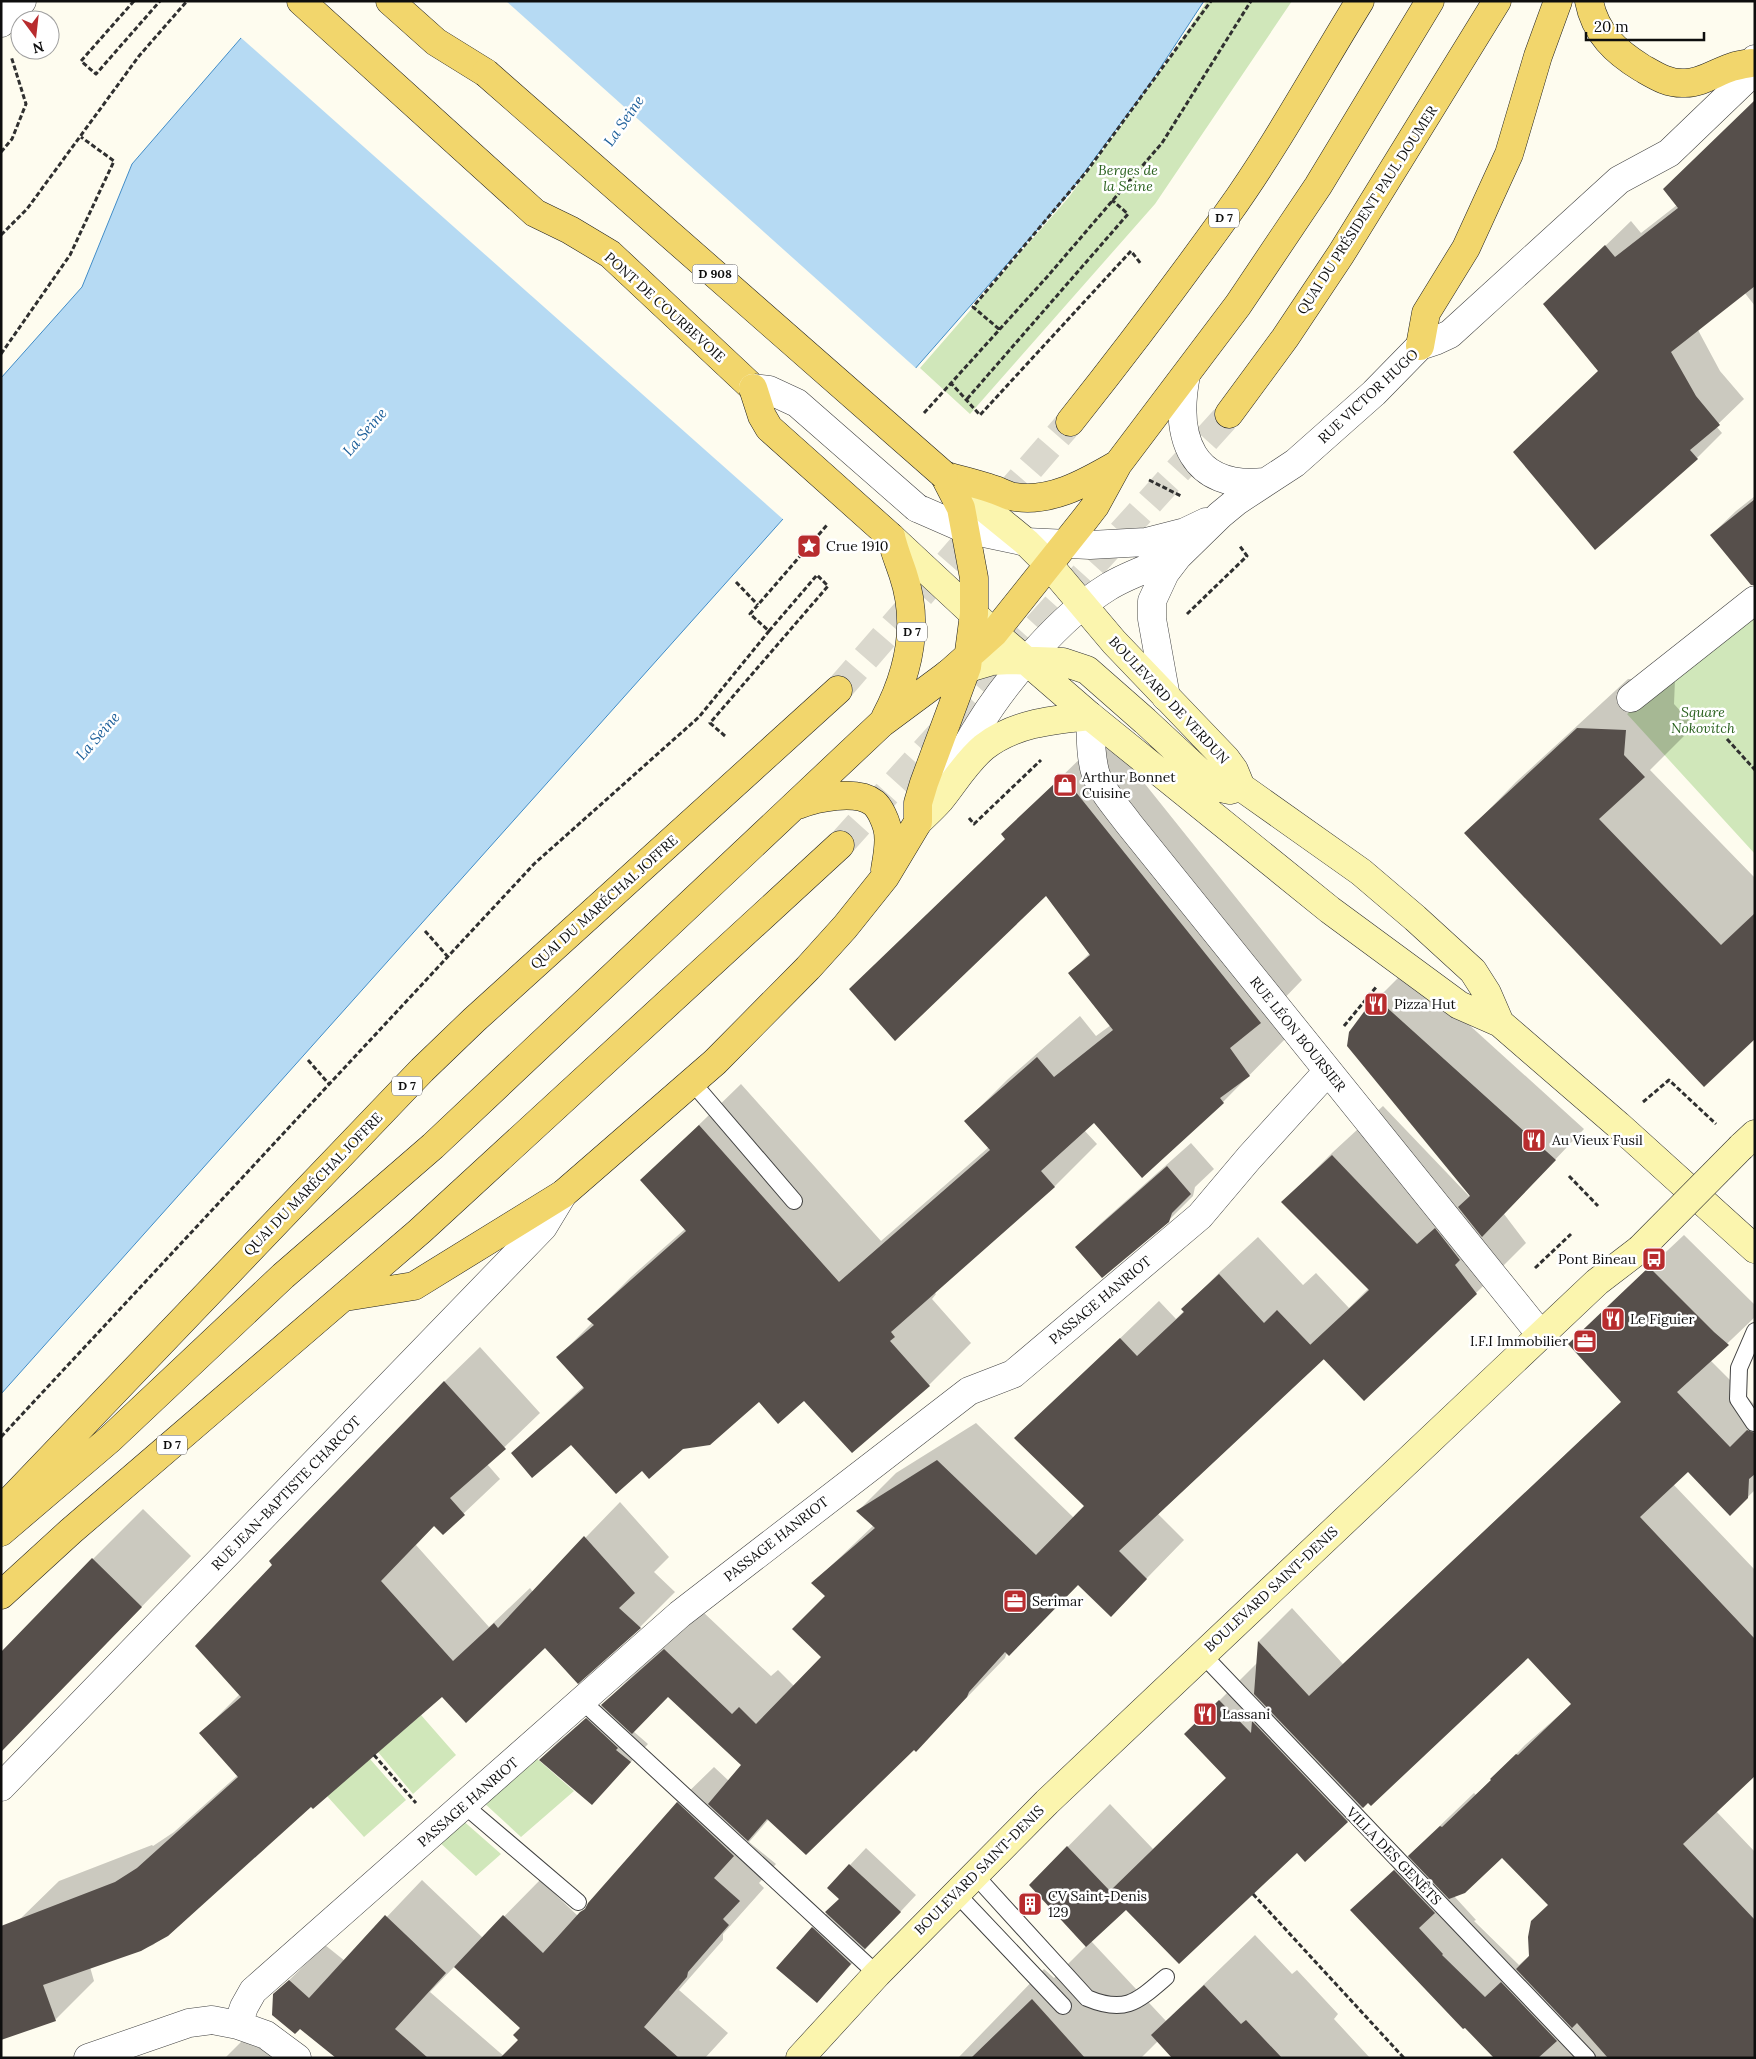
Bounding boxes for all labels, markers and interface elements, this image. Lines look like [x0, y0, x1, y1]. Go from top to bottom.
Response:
north arrow [10, 10, 60, 60]
scale bar [1586, 10, 1704, 42]
text: 20 m [1594, 17, 1629, 36]
text: N [31, 37, 46, 58]
water label: La Seine [599, 92, 648, 150]
street label: QUAI DU PRÉSIDENT PAUL DOUMER [1293, 102, 1441, 318]
park label: Berges de la Seine [1098, 161, 1158, 195]
road number: D 7 [1209, 208, 1239, 228]
street label: PONT DE COURBEVOIE [601, 248, 729, 366]
road number: D 908 [692, 264, 738, 284]
street label: RUE VICTOR HUGO [1314, 345, 1422, 447]
water label: La Seine [339, 404, 391, 460]
place icon: Crue 1910 [796, 533, 822, 559]
place label: Crue 1910 [826, 537, 888, 555]
road number: D 7 [897, 622, 927, 642]
street label: BOULEVARD DE VERDUN [1105, 632, 1233, 768]
park label: Square Nokovitch [1671, 703, 1735, 737]
water label: La Seine [72, 708, 124, 764]
place label: Arthur Bonnet Cuisine [1081, 768, 1176, 802]
shop icon: Arthur Bonnet Cuisine [1052, 772, 1078, 798]
street label: QUAI DU MARÉCHAL JOFFRE [527, 831, 682, 973]
street label: RUE LÉON BOURSIER [1246, 973, 1350, 1095]
restaurant icon: Pizza Hut [1363, 991, 1389, 1017]
place label: Pizza Hut [1394, 995, 1457, 1013]
road number: D 7 [392, 1076, 422, 1096]
street label: QUAI DU MARÉCHAL JOFFRE [240, 1108, 386, 1259]
restaurant icon: Au Vieux Fusil [1521, 1127, 1547, 1153]
place label: Au Vieux Fusil [1551, 1131, 1643, 1149]
bus stop icon: Pont Bineau [1641, 1246, 1667, 1272]
place label: Pont Bineau [1558, 1250, 1636, 1268]
street label: PASSAGE HANRIOT [1045, 1252, 1155, 1348]
restaurant icon: Le Figuier [1600, 1306, 1626, 1332]
place label: Le Figuier [1630, 1310, 1695, 1328]
office icon: I.F.I Immobilier [1572, 1328, 1598, 1354]
place label: I.F.I Immobilier [1470, 1332, 1568, 1350]
street label: RUE JEAN-BAPTISTE CHARCOT [207, 1412, 365, 1574]
road number: D 7 [157, 1436, 187, 1454]
street label: PASSAGE HANRIOT [720, 1492, 832, 1585]
street label: BOULEVARD SAINT-DENIS [1200, 1522, 1342, 1656]
office icon: Serimar [1002, 1588, 1028, 1614]
place label: Serimar [1032, 1592, 1083, 1610]
restaurant icon: Lassani [1192, 1701, 1218, 1727]
place label: Lassani [1222, 1705, 1270, 1723]
street label: PASSAGE HANRIOT [414, 1753, 522, 1851]
street label: BOULEVARD SAINT-DENIS [910, 1801, 1048, 1939]
street label: VILLA DES GENÊTS [1342, 1803, 1445, 1909]
place label: CV Saint-Denis 129 [1048, 1887, 1147, 1921]
building icon: CV Saint-Denis 129 [1017, 1891, 1043, 1917]

